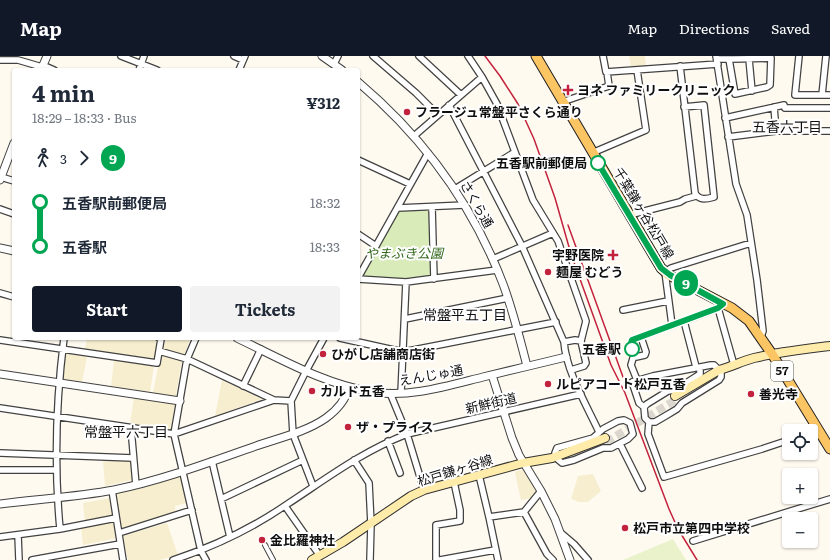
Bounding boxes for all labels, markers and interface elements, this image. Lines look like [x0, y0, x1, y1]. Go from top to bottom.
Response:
text: Map [20, 14, 62, 42]
text: Map [627, 18, 657, 38]
text: Directions [679, 18, 749, 38]
text: Saved [771, 18, 810, 38]
text: 4 min [32, 76, 95, 109]
place label: ヨネ ファミリークリニック [577, 80, 736, 99]
marker: ヨネ ファミリークリニック [562, 84, 574, 96]
text: ¥312 [306, 91, 340, 114]
place label: フラージュ常盤平さくら通り [415, 102, 583, 121]
marker: フラージュ常盤平さくら通り [402, 107, 412, 117]
text: 18:29 – 18:33 · Bus [32, 108, 136, 127]
district label: 五香六丁目 [752, 116, 822, 136]
icon: walk [32, 147, 54, 169]
icon: forward [73, 147, 95, 169]
text: 9 [109, 148, 117, 168]
text: 3 [60, 149, 67, 168]
place label: 五香駅前郵便局 [496, 153, 587, 172]
marker: 五香駅前郵便局 [590, 155, 606, 171]
street label: 千葉鎌ヶ谷松戸線 [609, 163, 679, 262]
street label: さくら通 [456, 176, 499, 231]
text: 五香駅前郵便局 [62, 191, 167, 214]
text: 18:32 [310, 193, 340, 212]
text: 五香駅 [62, 235, 107, 258]
text: 18:33 [310, 237, 340, 256]
park label: やまぶき公園 [365, 243, 445, 262]
place label: 宇野医院 [552, 245, 604, 264]
marker: 宇野医院 [607, 249, 619, 261]
place label: 麺屋 むどう [556, 262, 624, 281]
marker: 麺屋 むどう [543, 267, 553, 277]
line badge: 9 [673, 270, 699, 296]
text: 9 [682, 273, 690, 293]
button: Start [32, 286, 182, 332]
button: Tickets [190, 286, 340, 332]
district label: 常盤平五丁目 [423, 304, 507, 324]
place label: 五香駅 [582, 339, 621, 358]
marker: 五香駅 [624, 341, 640, 357]
place label: ひがし店舗商店街 [331, 344, 435, 363]
marker: ひがし店舗商店街 [318, 349, 328, 359]
street label: えんじゅ通 [397, 360, 465, 390]
road number: 57 [771, 361, 793, 381]
place label: ルピアコート松戸五香 [556, 374, 686, 393]
marker: ルピアコート松戸五香 [543, 379, 553, 389]
place label: カルド五香 [320, 381, 385, 400]
place label: 善光寺 [759, 384, 798, 403]
marker: カルド五香 [307, 386, 317, 396]
street label: 新鮮街道 [463, 387, 518, 418]
marker: 善光寺 [746, 389, 756, 399]
place label: ザ・プライス [356, 417, 434, 436]
district label: 常盤平六丁目 [84, 421, 168, 441]
marker: ザ・プライス [343, 422, 353, 432]
map controls [782, 424, 818, 548]
button: locate [782, 424, 818, 460]
street label: 松戸鎌ヶ谷線 [415, 449, 495, 490]
button: + [782, 468, 818, 504]
button: − [782, 512, 818, 548]
place label: 松戸市立第四中学校 [633, 518, 750, 537]
marker: 松戸市立第四中学校 [620, 523, 630, 533]
place label: 金比羅神社 [270, 530, 335, 549]
marker: 金比羅神社 [257, 535, 267, 545]

